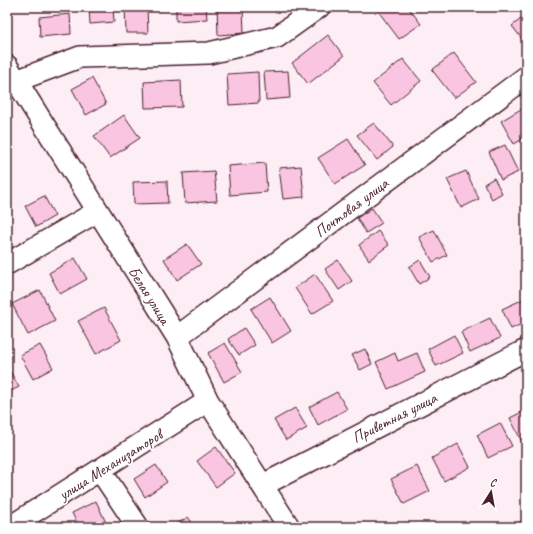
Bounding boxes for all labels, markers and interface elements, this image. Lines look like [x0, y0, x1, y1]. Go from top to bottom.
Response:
street label: Почтовая улица [311, 173, 393, 242]
street label: Белая улица [124, 263, 176, 330]
street label: Приветная улица [349, 388, 441, 448]
street label: улица Механизаторов [54, 423, 169, 505]
north arrow [471, 472, 511, 512]
text: С [489, 475, 498, 490]

